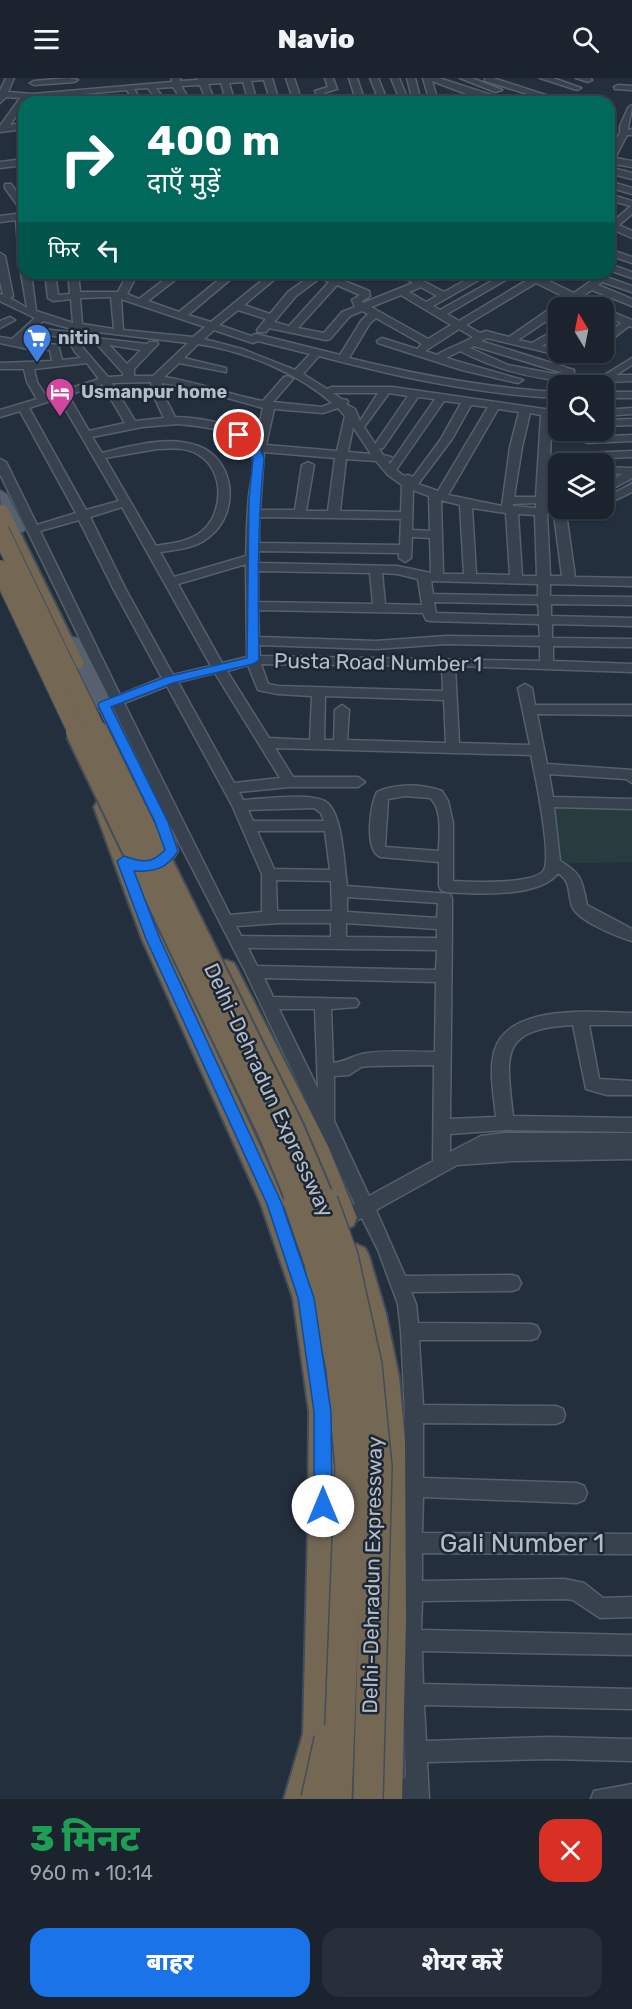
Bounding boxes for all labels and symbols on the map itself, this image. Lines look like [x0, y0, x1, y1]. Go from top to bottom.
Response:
north arrow [548, 297, 614, 363]
supermarket icon: nitin [21, 322, 53, 364]
place label: nitin [58, 327, 100, 349]
hotel icon: Usmanpur home [44, 376, 76, 418]
place label: Usmanpur home [81, 381, 227, 403]
pin [213, 409, 264, 460]
street label: Pusta Road Number 1 [274, 648, 482, 676]
street label: Delhi-Dehradun Expressway [199, 959, 339, 1221]
street label: Delhi-Dehradun Expressway [357, 1436, 387, 1714]
position arrow [291, 1474, 355, 1538]
street label: Gali Number 1 [440, 1528, 604, 1559]

